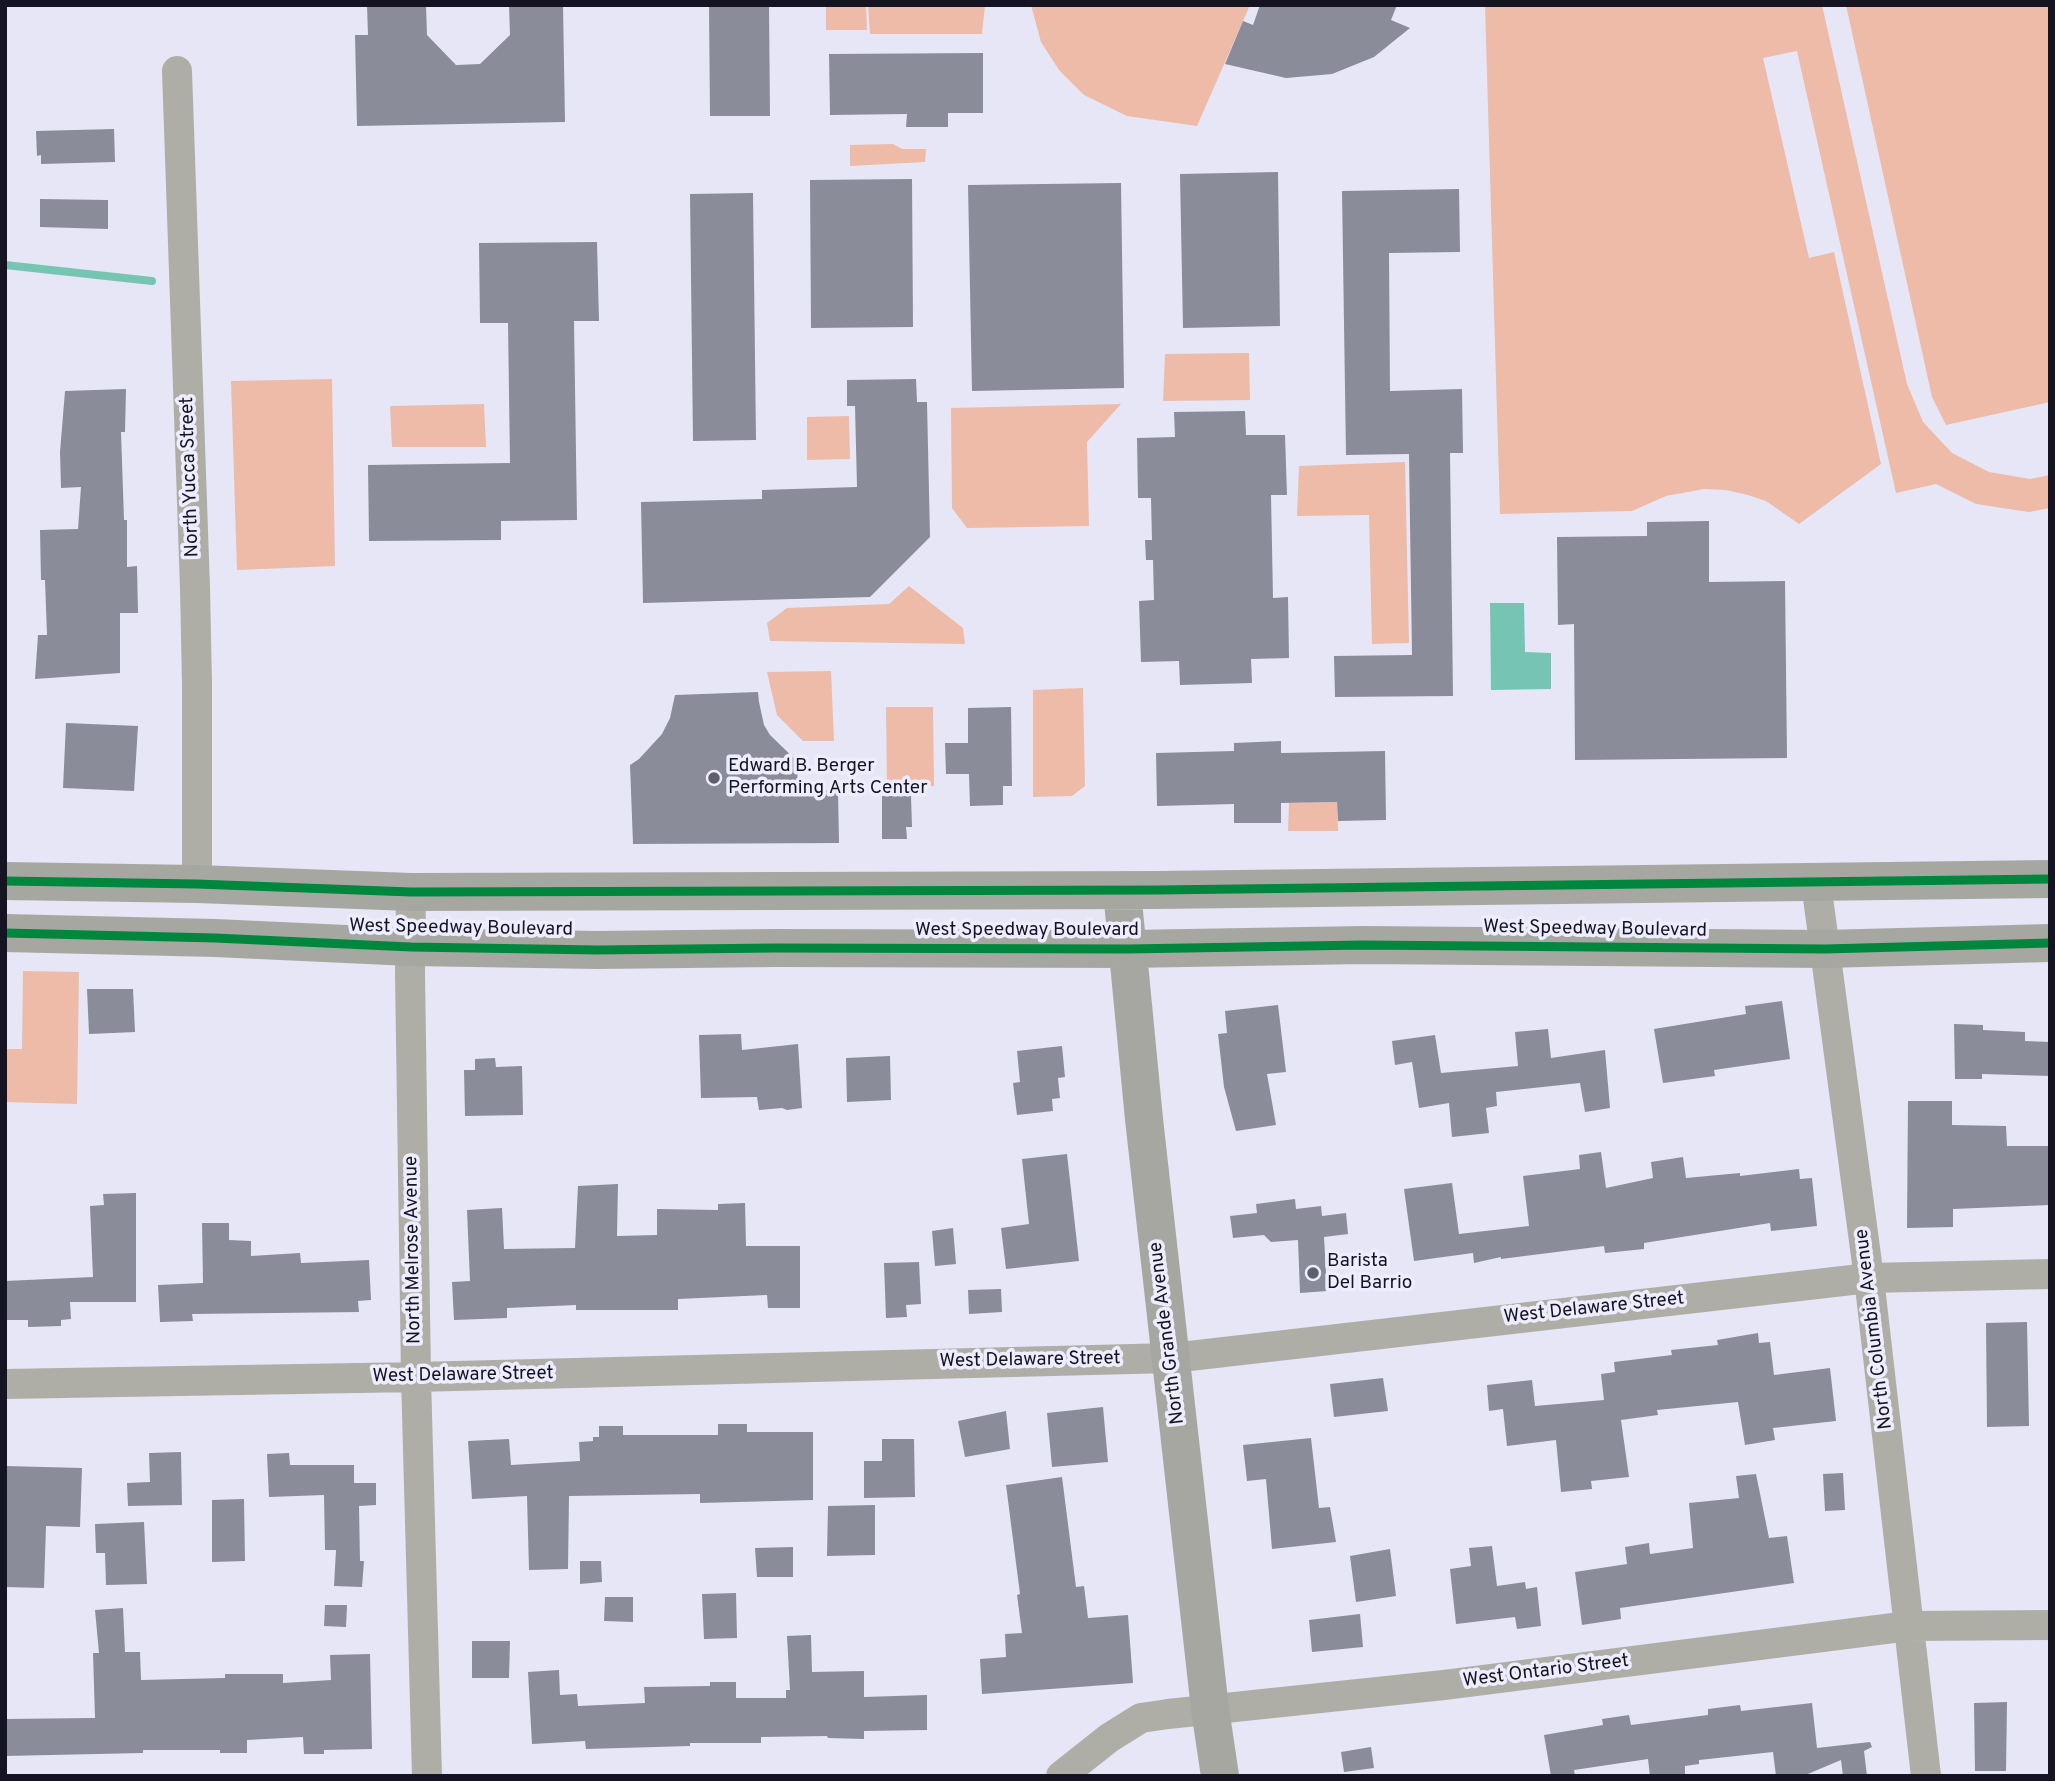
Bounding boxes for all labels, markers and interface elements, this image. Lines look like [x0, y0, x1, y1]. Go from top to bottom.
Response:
street label: North Yucca Street [177, 396, 205, 558]
place label: Edward B. Berger Performing Arts Center [728, 756, 928, 800]
marker: Edward B. Berger Performing Arts Center [706, 770, 722, 786]
street label: West Speedway Boulevard [349, 916, 573, 942]
street label: West Speedway Boulevard [1483, 917, 1707, 943]
street label: West Speedway Boulevard [915, 920, 1139, 942]
street label: North Melrose Avenue [401, 1156, 427, 1344]
street label: North Columbia Avenue [1851, 1227, 1899, 1431]
street label: North Grande Avenue [1145, 1240, 1191, 1426]
place label: Barista Del Barrio [1327, 1251, 1412, 1295]
marker: Barista Del Barrio [1305, 1265, 1321, 1281]
street label: West Delaware Street [1503, 1288, 1685, 1330]
street label: West Delaware Street [939, 1348, 1121, 1374]
street label: West Delaware Street [372, 1363, 554, 1389]
street label: West Ontario Street [1462, 1651, 1630, 1693]

